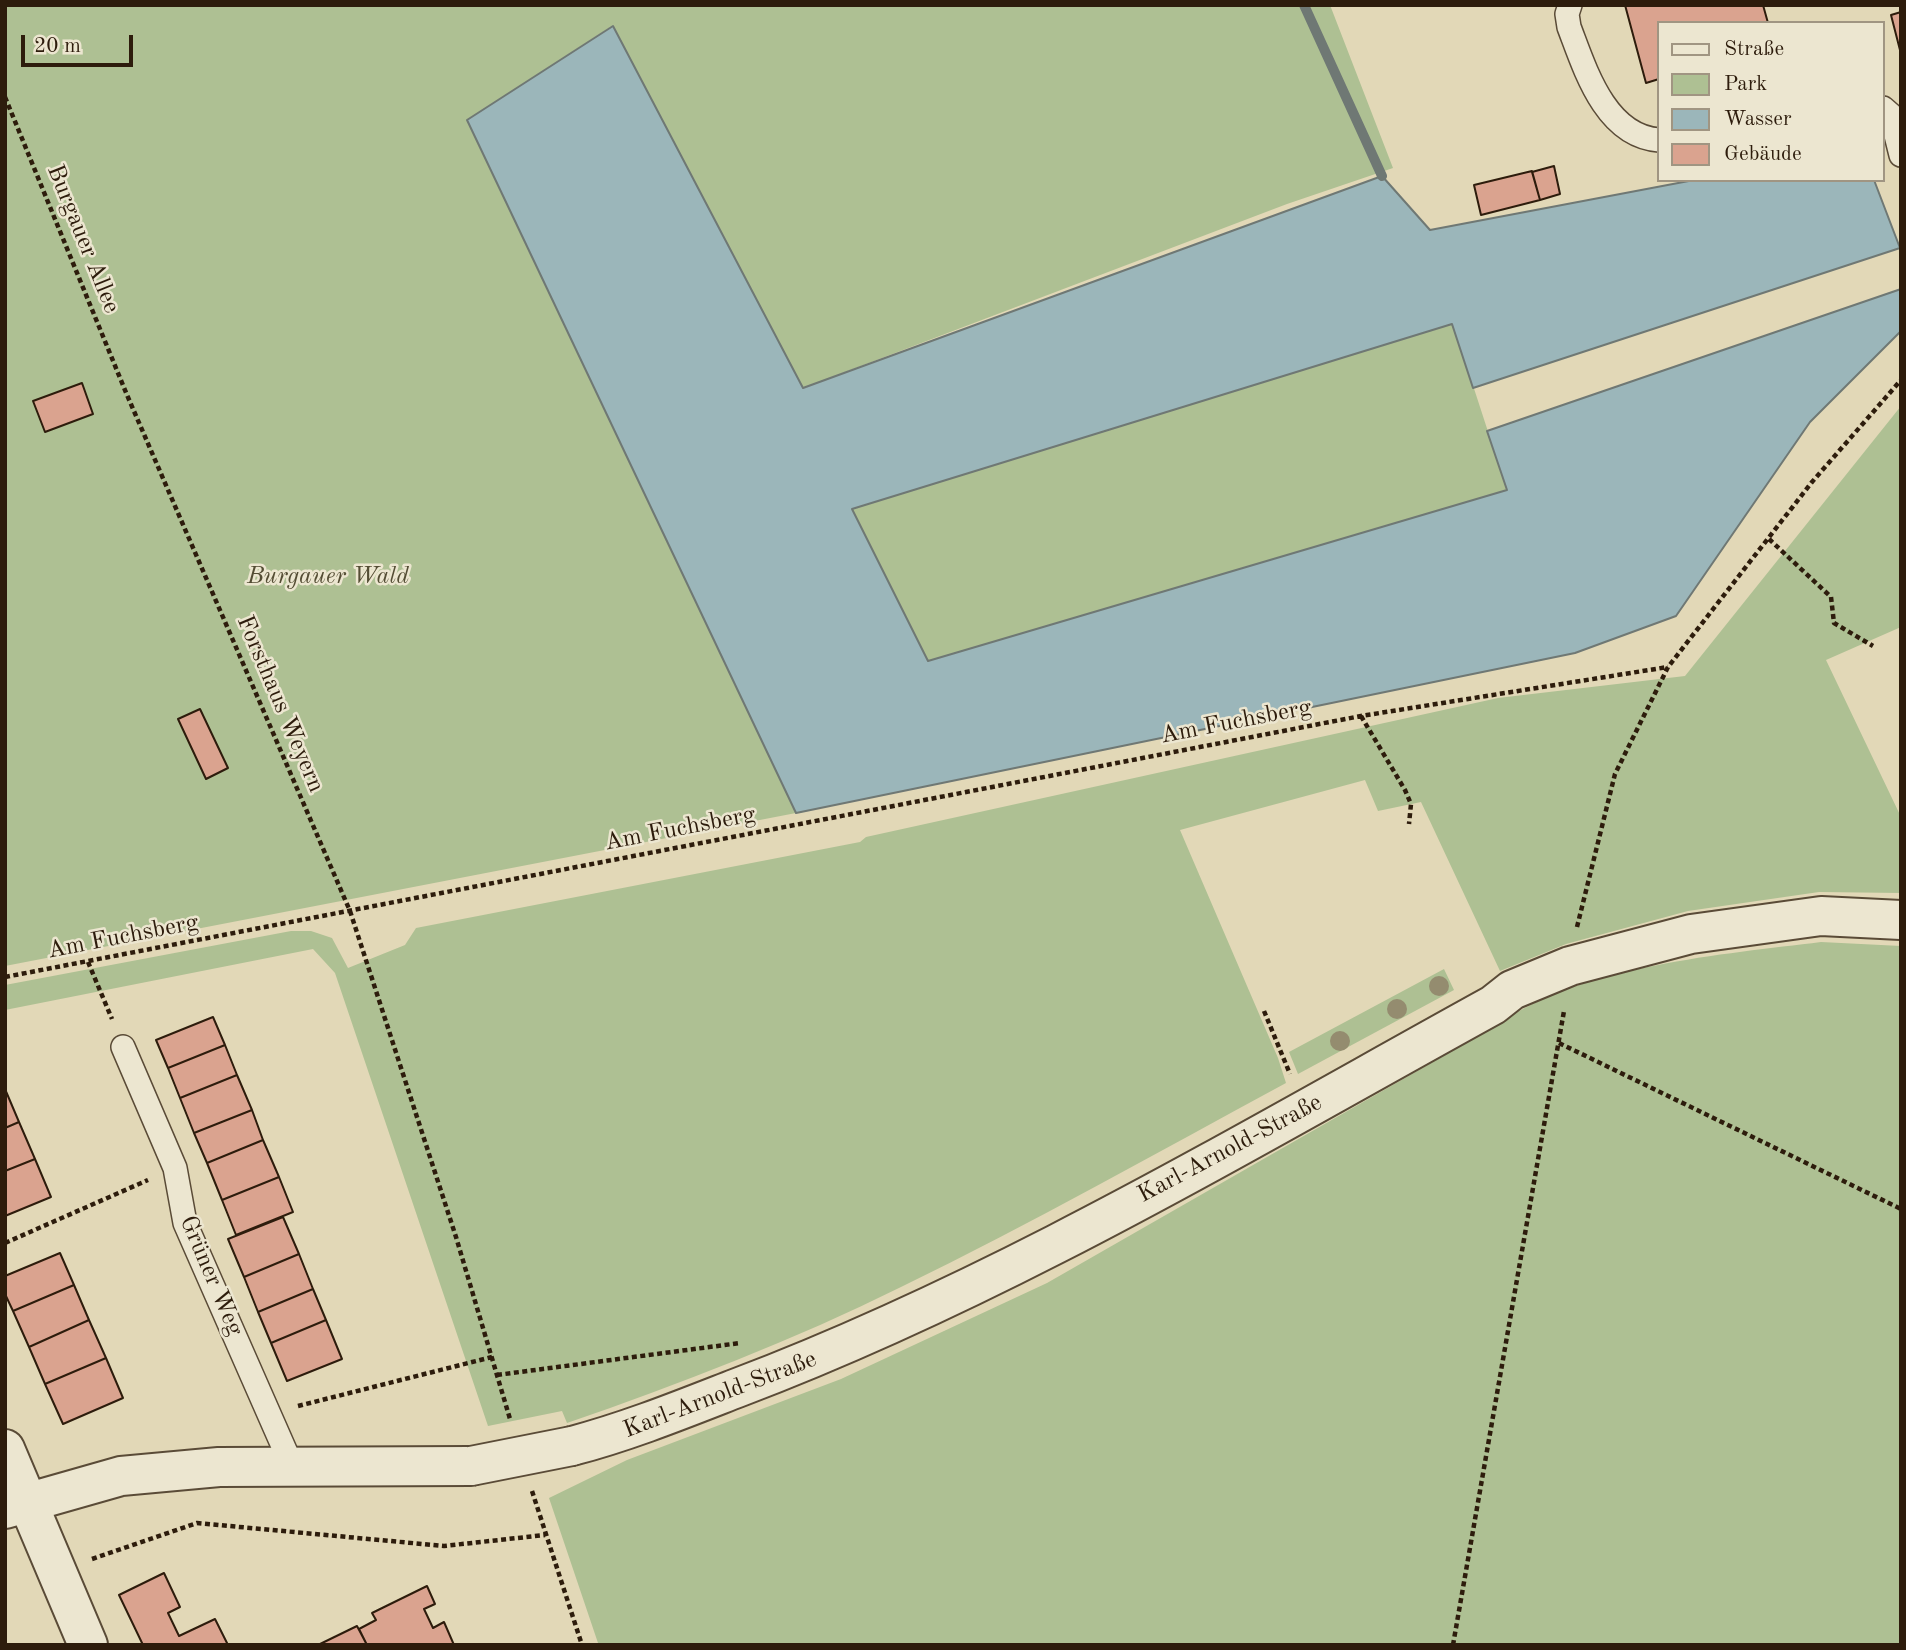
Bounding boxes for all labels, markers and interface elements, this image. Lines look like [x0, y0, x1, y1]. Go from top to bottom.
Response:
scale bar [24, 21, 136, 65]
legend [1658, 21, 1885, 182]
text: 20 m [34, 36, 81, 57]
text: Straße [1724, 39, 1784, 60]
text: Park [1724, 74, 1767, 95]
text: Wasser [1724, 109, 1792, 130]
text: Gebäude [1724, 144, 1802, 165]
street label: Burgauer Allee [40, 160, 126, 318]
park label: Burgauer Wald [247, 563, 409, 591]
street label: Forsthaus Weyern [230, 611, 330, 797]
street label: Am Fuchsberg [1158, 693, 1314, 751]
street label: Am Fuchsberg [602, 800, 758, 858]
street label: Am Fuchsberg [45, 908, 201, 966]
street label: Karl-Arnold-Straße [1133, 1088, 1327, 1210]
street label: Grüner Weg [173, 1212, 249, 1340]
street label: Karl-Arnold-Straße [619, 1345, 821, 1445]

